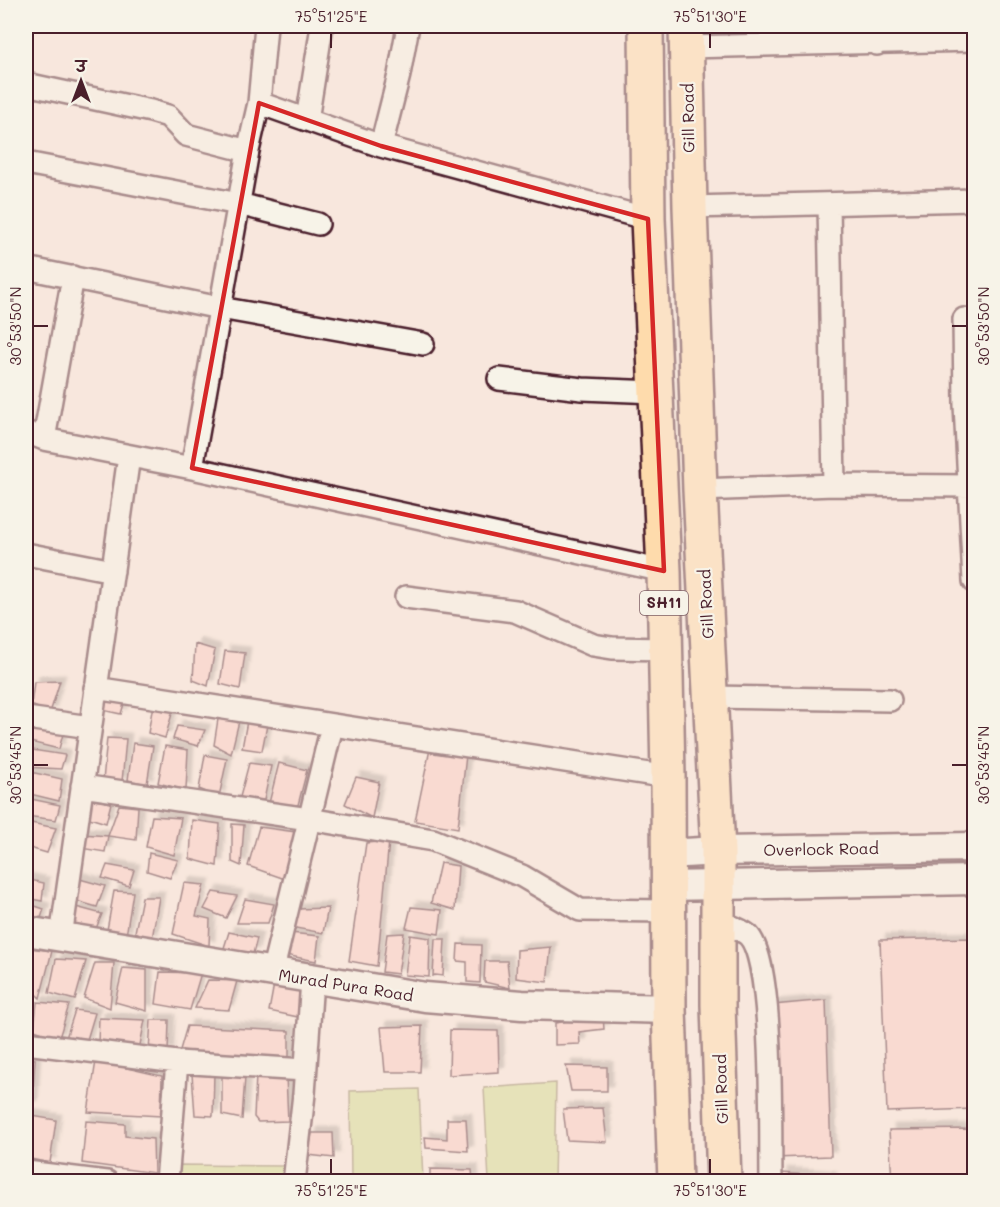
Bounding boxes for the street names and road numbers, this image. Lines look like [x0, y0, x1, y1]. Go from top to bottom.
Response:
street label: Gill Road [676, 83, 699, 153]
street label: Gill Road [693, 569, 718, 639]
road number: SH11 [640, 591, 688, 615]
street label: Overlock Road [763, 837, 879, 860]
street label: Murad Pura Road [277, 963, 415, 1006]
street label: Gill Road [709, 1054, 732, 1124]

